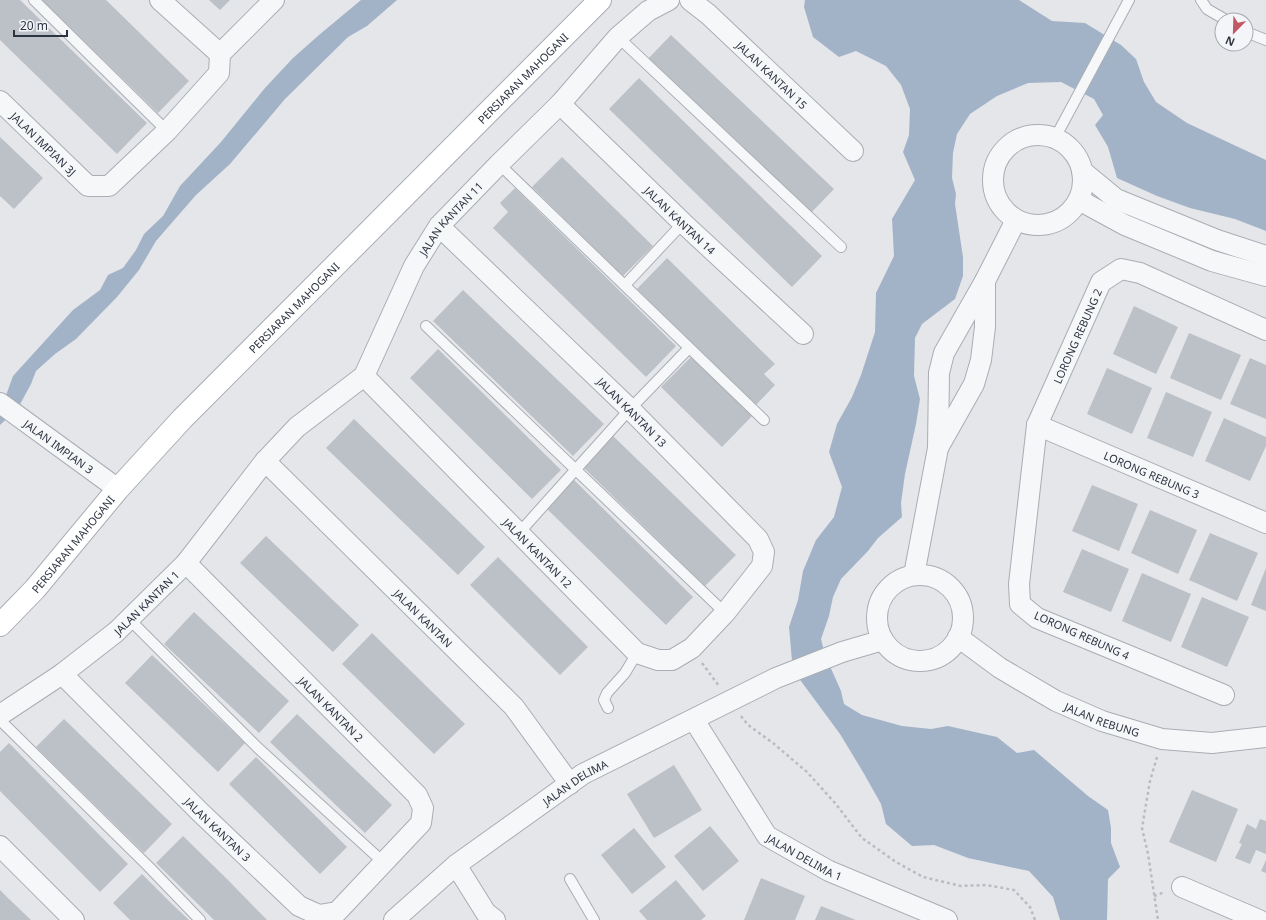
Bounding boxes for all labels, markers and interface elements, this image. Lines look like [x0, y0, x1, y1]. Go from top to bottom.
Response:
scale bar [14, 12, 67, 38]
north arrow [1214, 12, 1254, 52]
text: 20 m [20, 17, 48, 34]
street label: PERSIARAN MAHOGANI [474, 29, 571, 126]
text: N [1223, 33, 1237, 50]
street label: JALAN KANTAN 15 [733, 37, 811, 112]
street label: JALAN IMPIAN 3J [7, 107, 80, 179]
street label: JALAN KANTAN 11 [415, 178, 486, 259]
street label: JALAN KANTAN 14 [641, 182, 720, 258]
street label: PERSIARAN MAHOGANI [245, 258, 342, 356]
street label: LORONG REBUNG 2 [1049, 286, 1105, 386]
street label: JALAN KANTAN 13 [593, 373, 670, 450]
street label: JALAN IMPIAN 3 [20, 415, 97, 476]
street label: LORONG REBUNG 3 [1102, 447, 1202, 501]
street label: PERSIARAN MAHOGANI [28, 492, 118, 596]
street label: JALAN KANTAN 12 [500, 514, 576, 591]
street label: JALAN KANTAN 1 [109, 567, 182, 639]
street label: JALAN KANTAN [390, 585, 456, 650]
street label: LORONG REBUNG 4 [1032, 607, 1132, 663]
street label: JALAN KANTAN 2 [295, 673, 367, 745]
street label: JALAN REBUNG [1062, 698, 1141, 739]
street label: JALAN DELIMA [538, 755, 611, 809]
street label: JALAN KANTAN 3 [181, 793, 254, 864]
street label: JALAN DELIMA 1 [763, 829, 845, 883]

